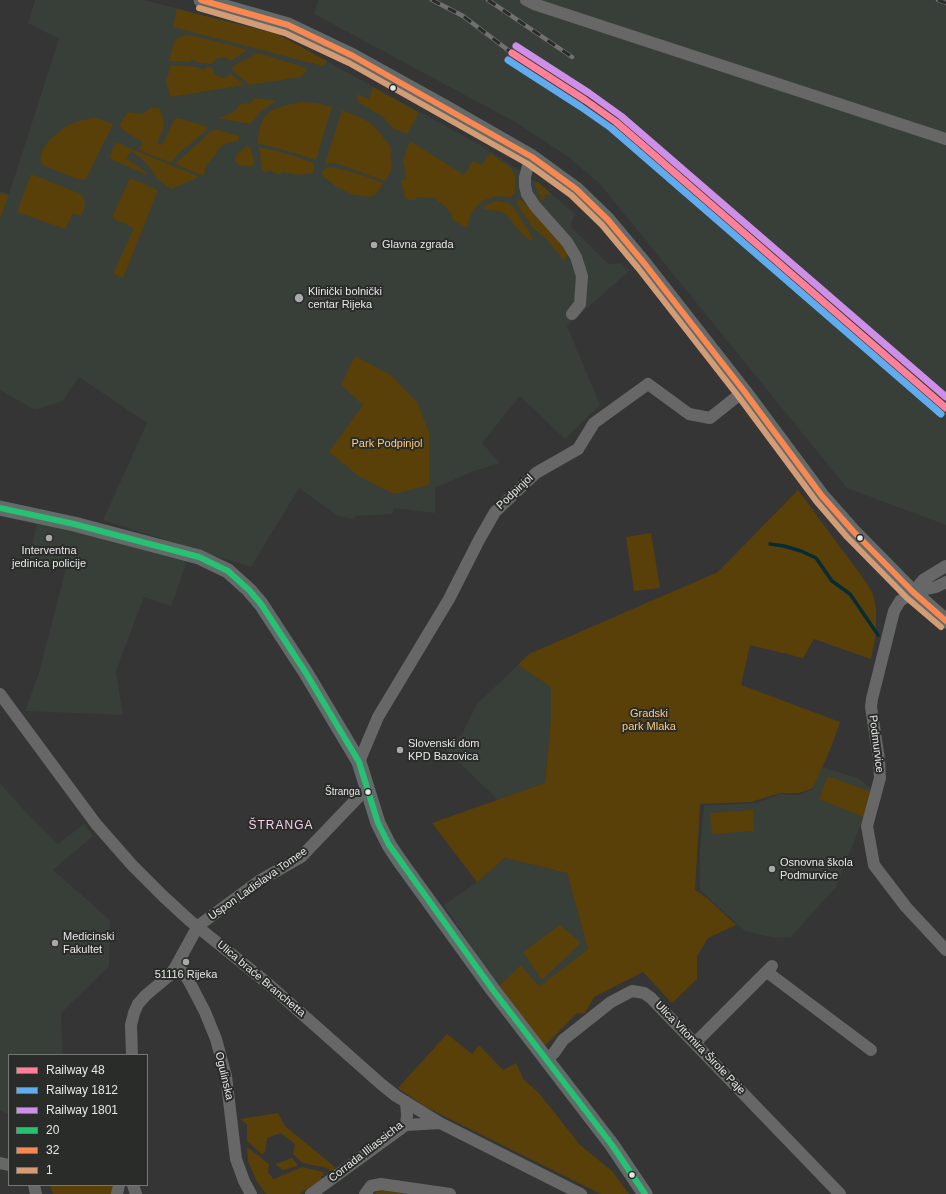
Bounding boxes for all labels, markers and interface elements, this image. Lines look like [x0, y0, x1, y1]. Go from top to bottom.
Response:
unlabelled marker [388, 83, 398, 93]
place label: Glavna zgrada [382, 238, 454, 252]
marker: Glavna zgrada [369, 240, 379, 250]
place label: Klinički bolnički centar Rijeka [308, 285, 382, 311]
marker: Klinički bolnički centar Rijeka [293, 292, 305, 304]
park label: Park Podpinjol [352, 437, 422, 451]
street label: Podpinjol [494, 472, 536, 512]
marker: Interventna jedinica policije [44, 533, 54, 543]
unlabelled marker [855, 533, 865, 543]
place label: Interventna jedinica policije [12, 544, 86, 570]
park label: Gradski park Mlaka [622, 707, 676, 733]
street label: Podmurvice [866, 714, 886, 774]
place label: Slovenski dom KPD Bazovica [408, 737, 480, 763]
marker: Slovenski dom KPD Bazovica [395, 745, 405, 755]
place label: Štranga [325, 786, 360, 798]
marker: Štranga [363, 787, 373, 797]
district label: ŠTRANGA [248, 819, 314, 833]
street label: Uspon Ladislava Tomee [206, 845, 310, 923]
place label: Osnovna škola Podmurvice [780, 856, 853, 882]
marker: Osnovna škola Podmurvice [767, 864, 777, 874]
place label: Medicinski Fakultet [63, 930, 114, 956]
marker: Medicinski Fakultet [50, 938, 60, 948]
street label: Ulica braće Branchetta [214, 938, 308, 1020]
marker: 51116 Rijeka [181, 957, 191, 967]
place label: 51116 Rijeka [155, 968, 217, 982]
street label: Ulica Vitomira Širole Paje [652, 999, 748, 1097]
street label: Ogulinska [212, 1051, 236, 1101]
legend [8, 1054, 148, 1186]
text: Railway 48 [46, 1063, 105, 1077]
text: Railway 1812 [46, 1083, 118, 1097]
text: Railway 1801 [46, 1103, 118, 1117]
street label: Corrada Illiassicha [326, 1119, 406, 1185]
text: 20 [46, 1123, 59, 1137]
text: 32 [46, 1143, 59, 1157]
text: 1 [46, 1163, 53, 1177]
unlabelled marker [627, 1170, 637, 1180]

